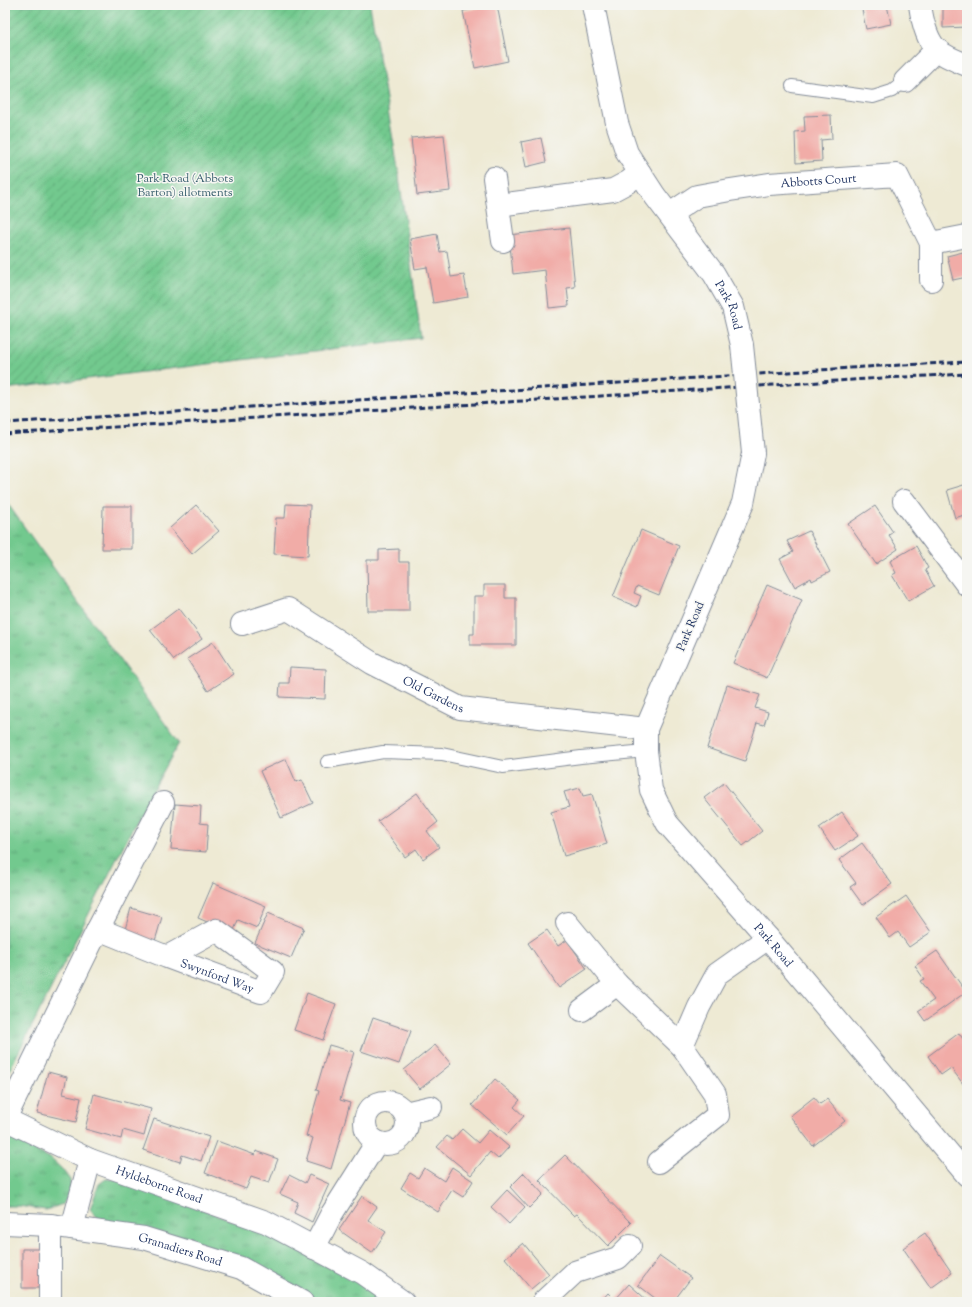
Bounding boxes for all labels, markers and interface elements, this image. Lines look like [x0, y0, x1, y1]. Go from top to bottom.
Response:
park label: Park Road (Abbots Barton) allotments [137, 170, 233, 202]
street label: Abbotts Court [780, 170, 857, 193]
street label: Park Road [710, 277, 746, 332]
street label: Park Road [672, 599, 710, 654]
street label: Old Gardens [399, 672, 464, 718]
street label: Park Road [749, 920, 797, 972]
street label: Swynford Way [177, 955, 256, 999]
street label: Hyldeborne Road [113, 1162, 205, 1209]
street label: Granadiers Road [137, 1229, 224, 1272]

